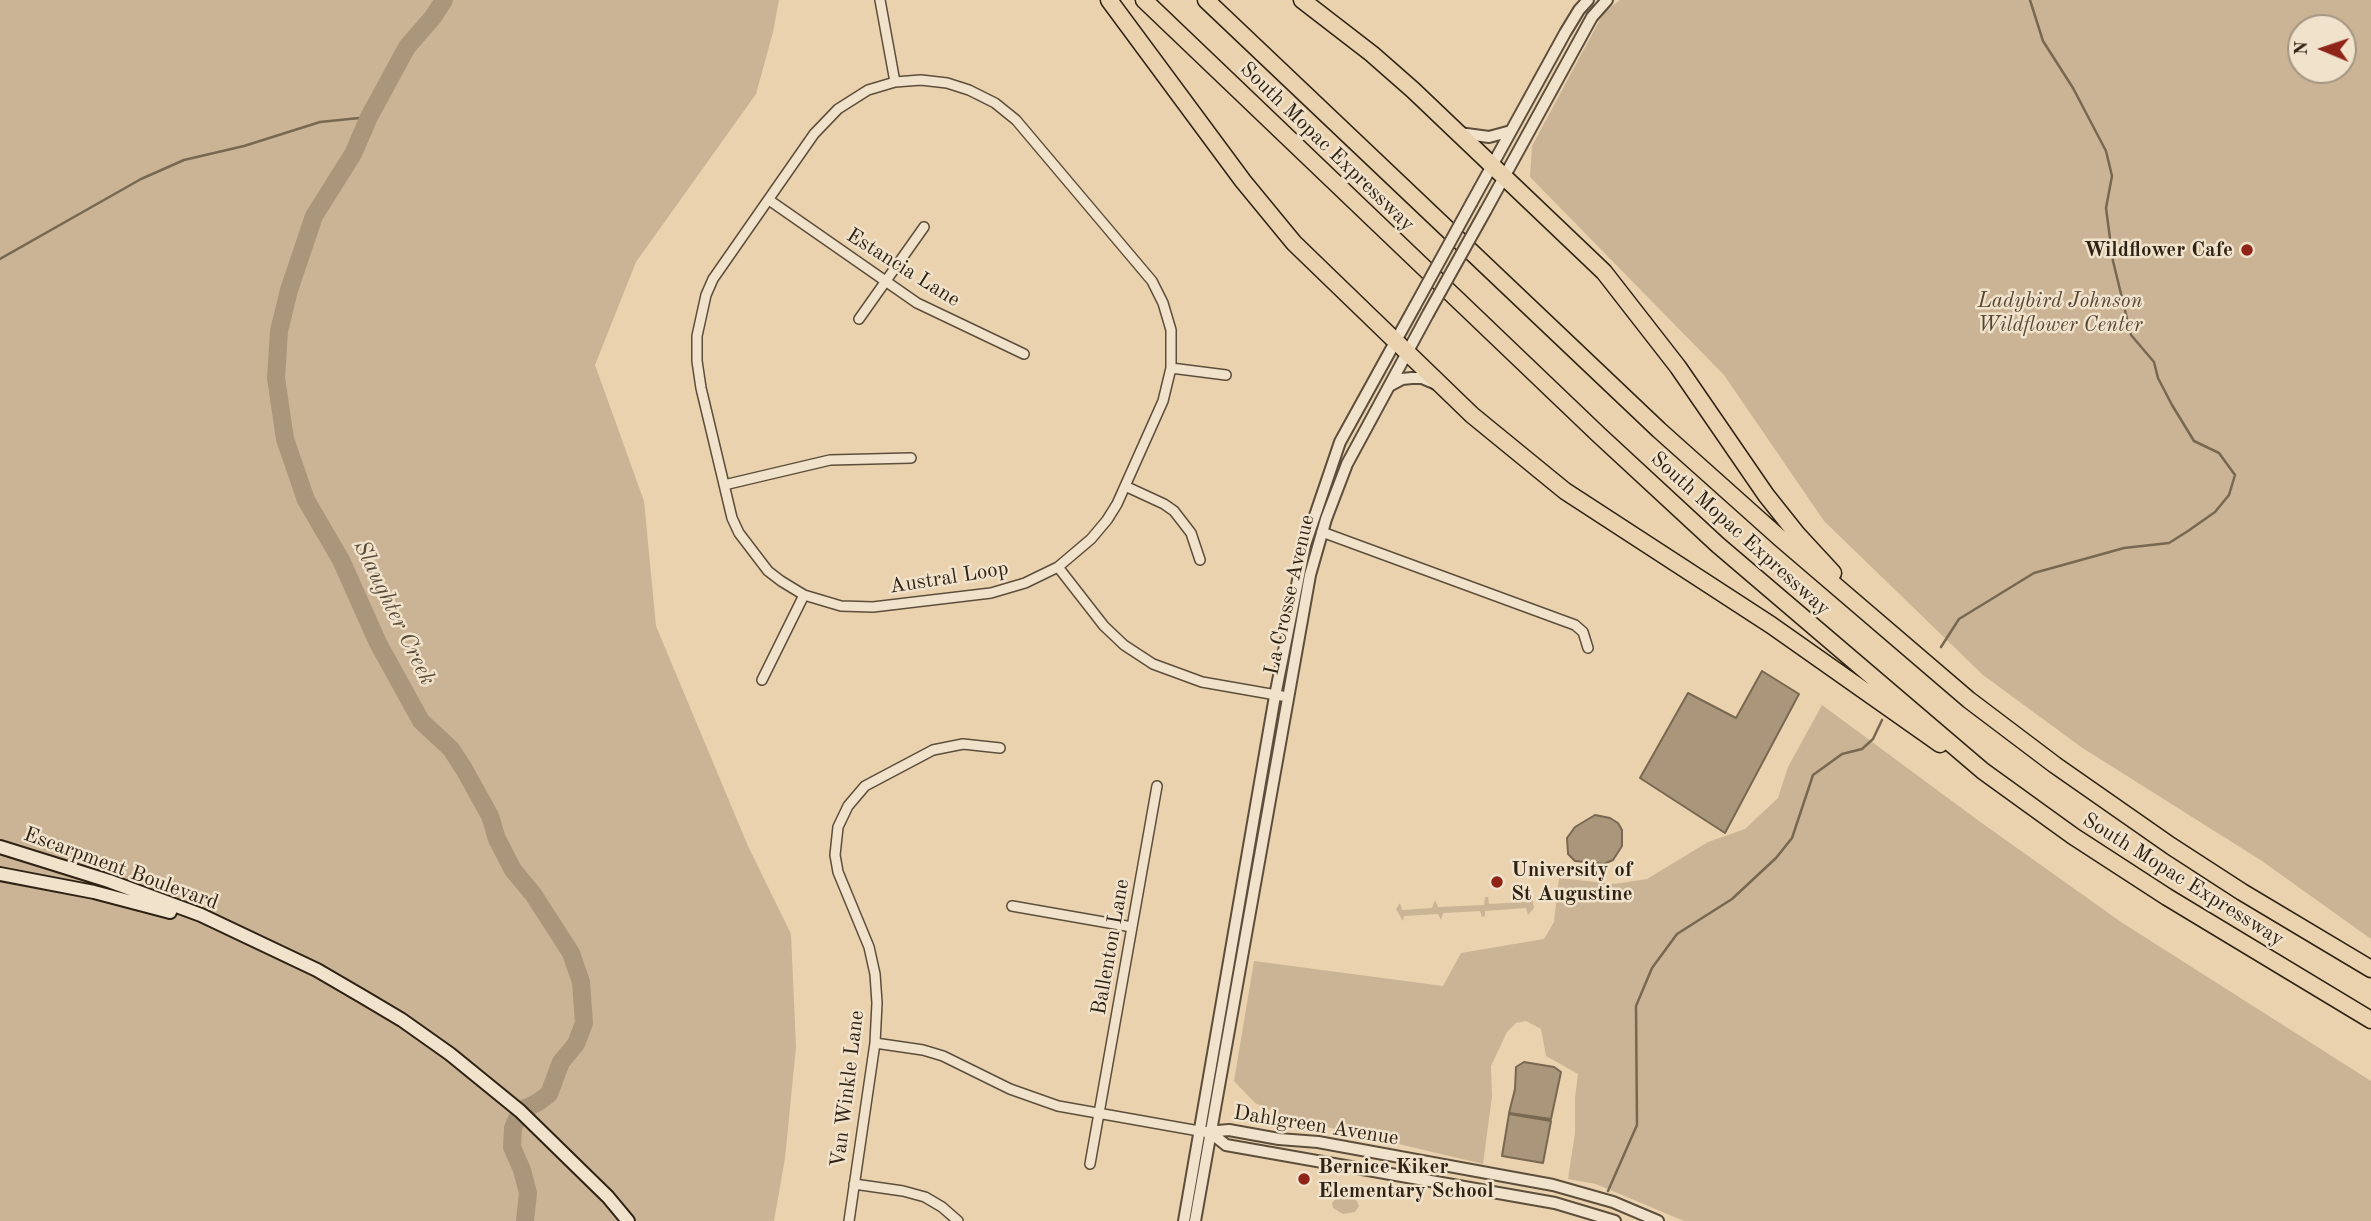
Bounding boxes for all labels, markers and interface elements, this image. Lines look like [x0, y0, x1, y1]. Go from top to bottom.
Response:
north arrow [2287, 14, 2357, 84]
text: N [2293, 41, 2312, 56]
street label: South Mopac Expressway [1234, 57, 1420, 237]
street label: Estancia Lane [842, 223, 964, 313]
place label: Wildflower Cafe [2084, 237, 2233, 263]
marker: Wildflower Cafe [2239, 242, 2255, 258]
park label: Ladybird Johnson Wildflower Center [1978, 288, 2142, 338]
street label: South Mopac Expressway [1645, 447, 1835, 621]
street label: La Crosse Avenue [1259, 512, 1321, 678]
water label: Slaughter Creek [347, 536, 441, 690]
street label: Austral Loop [888, 556, 1010, 600]
street label: South Mopac Expressway [2077, 808, 2289, 952]
street label: Escarpment Boulevard [20, 822, 222, 916]
place label: University of St Augustine [1511, 857, 1633, 907]
marker: University of St Augustine [1489, 874, 1505, 890]
street label: Ballenton Lane [1087, 877, 1135, 1017]
street label: Van Winkle Lane [826, 1009, 870, 1169]
street label: Dahlgreen Avenue [1232, 1100, 1400, 1152]
place label: Bernice Kiker Elementary School [1318, 1154, 1494, 1204]
marker: Bernice Kiker Elementary School [1296, 1171, 1312, 1187]

